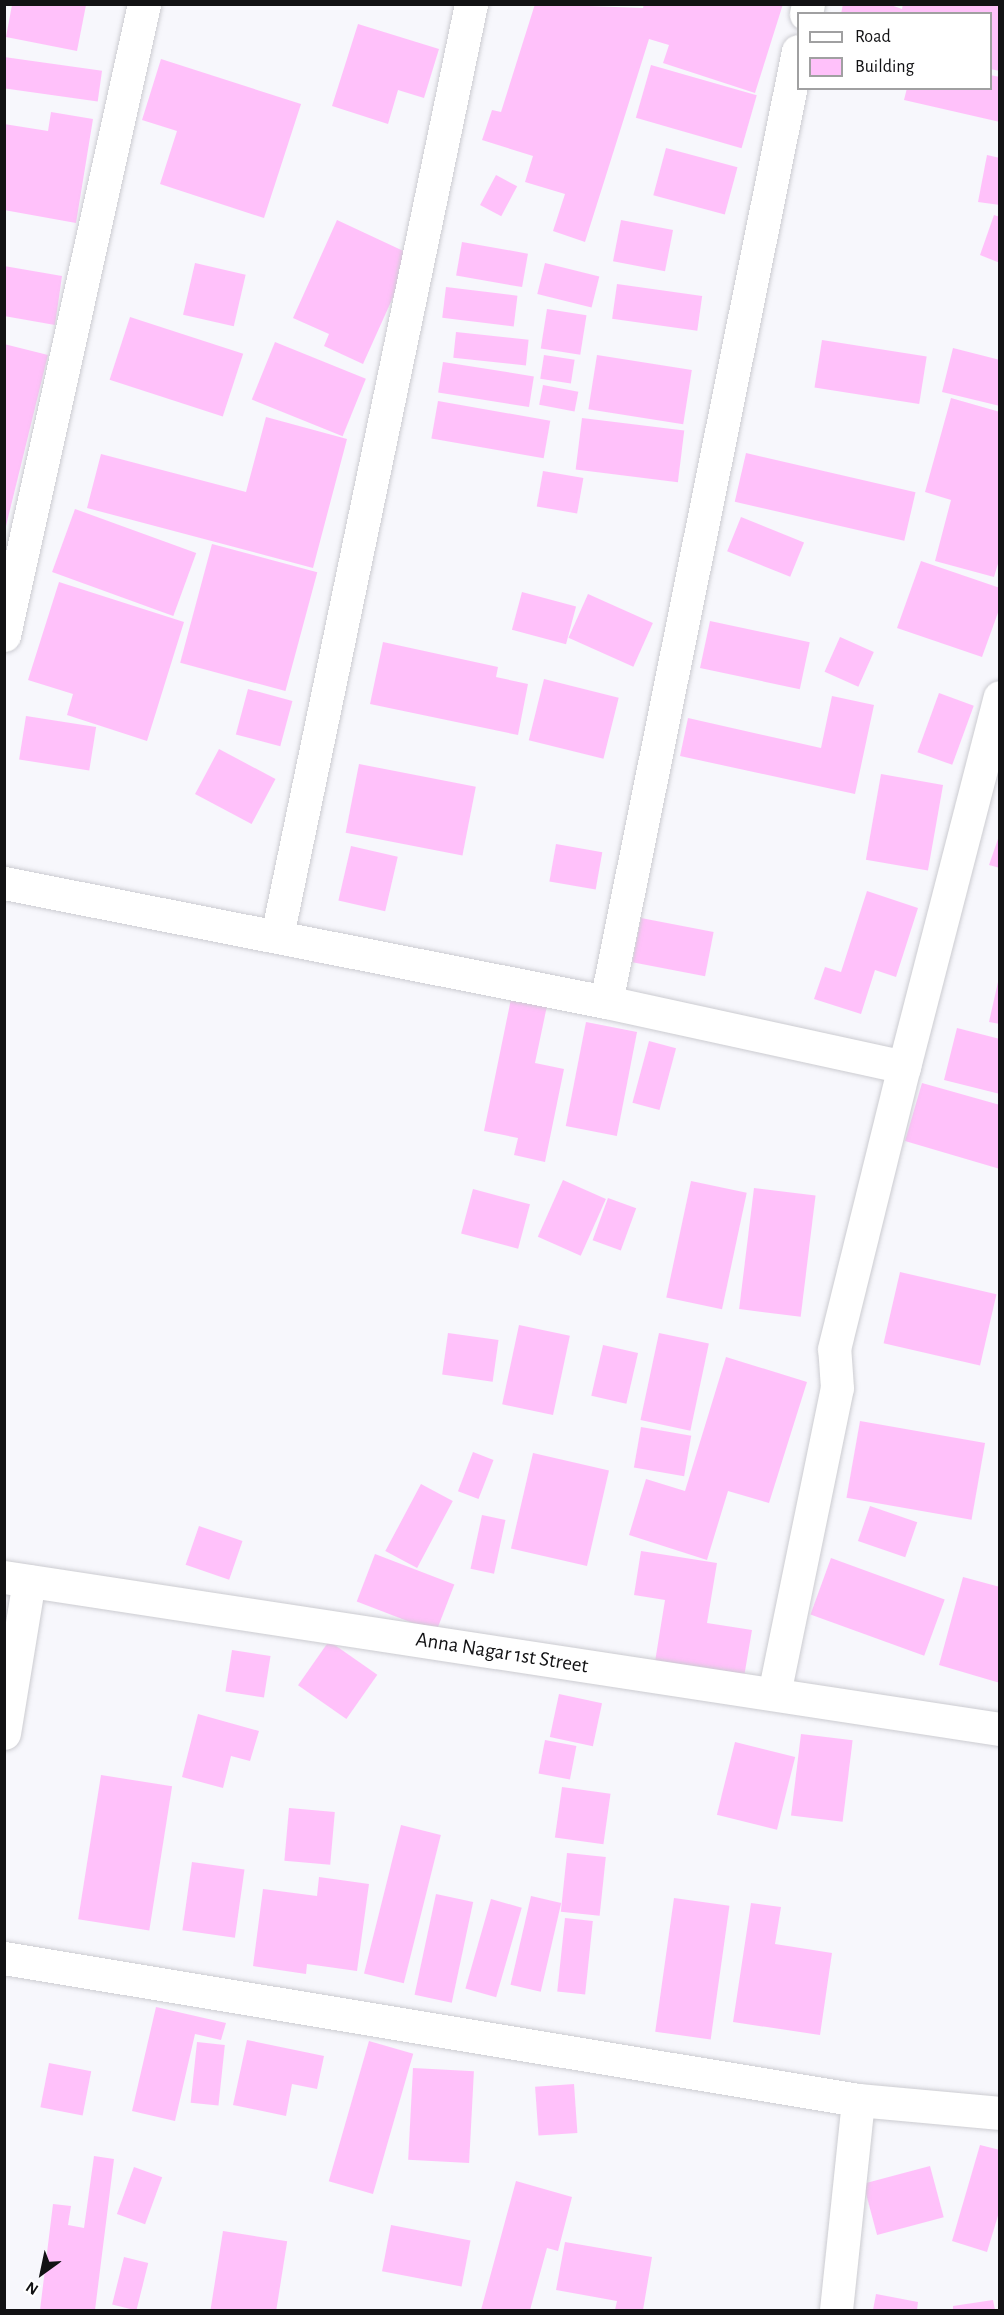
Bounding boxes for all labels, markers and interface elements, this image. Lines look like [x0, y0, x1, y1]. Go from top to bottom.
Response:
legend [797, 12, 992, 90]
text: Road [855, 28, 891, 46]
text: Building [855, 58, 914, 76]
street label: Anna Nagar 1st Street [414, 1627, 590, 1679]
north arrow [12, 2243, 72, 2303]
text: N [23, 2278, 41, 2298]

